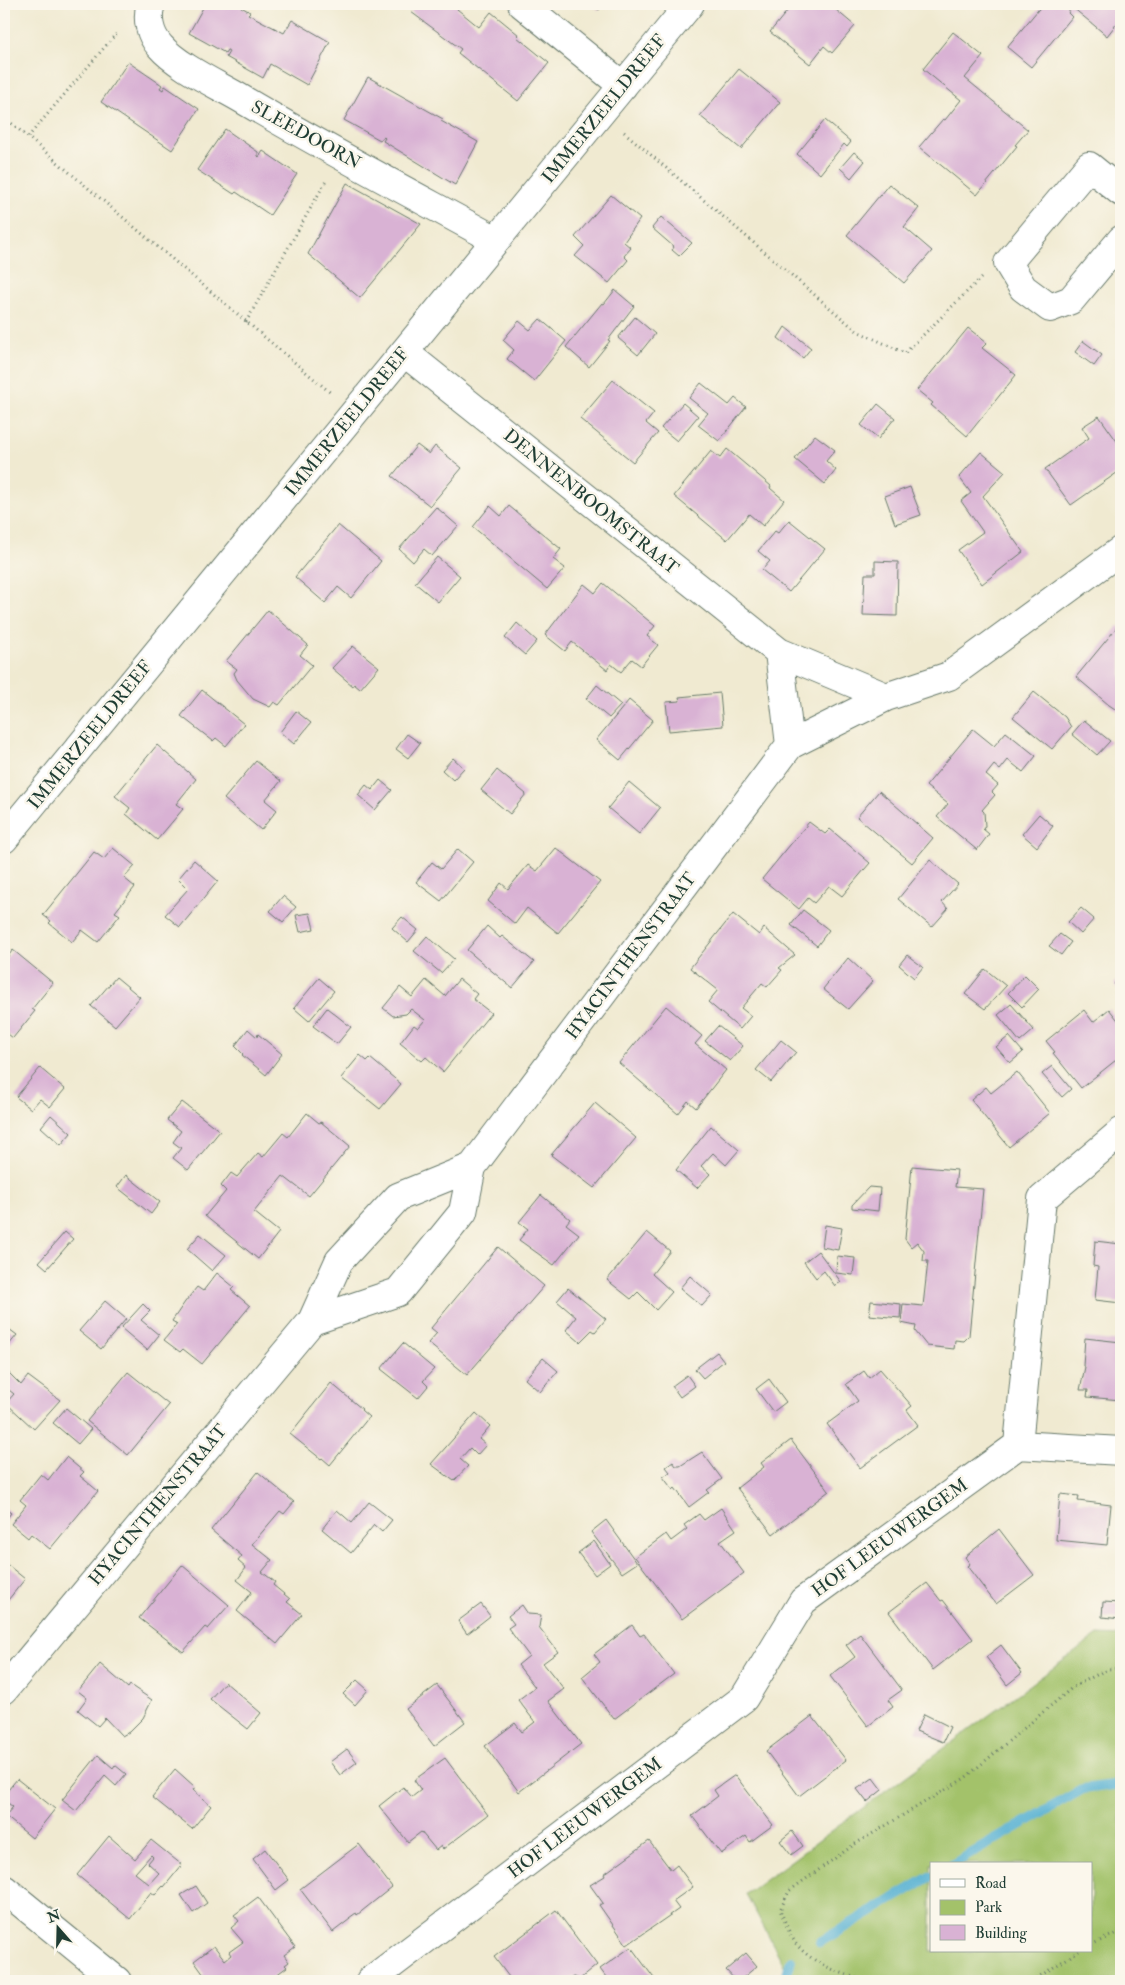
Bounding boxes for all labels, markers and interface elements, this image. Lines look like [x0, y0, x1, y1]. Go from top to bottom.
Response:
street label: IMMERZEELDREEF [537, 30, 671, 188]
street label: SLEEDOORN [247, 95, 365, 175]
street label: IMMERZEELDREEF [280, 343, 414, 501]
street label: DENNENBOOMSTRAAT [499, 424, 684, 580]
street label: IMMERZEELDREEF [23, 656, 157, 814]
street label: HYACINTHENSTRAAT [561, 867, 702, 1044]
street label: HYACINTHENSTRAAT [84, 1419, 233, 1590]
street label: HOF LEEUWERGEM [807, 1474, 973, 1602]
street label: HOF LEEUWERGEM [503, 1752, 667, 1884]
legend [930, 1862, 1092, 1952]
text: Road [975, 1874, 1007, 1893]
text: Park [975, 1898, 1002, 1917]
north arrow [32, 1902, 82, 1952]
text: N [44, 1906, 63, 1927]
text: Building [975, 1924, 1027, 1943]

